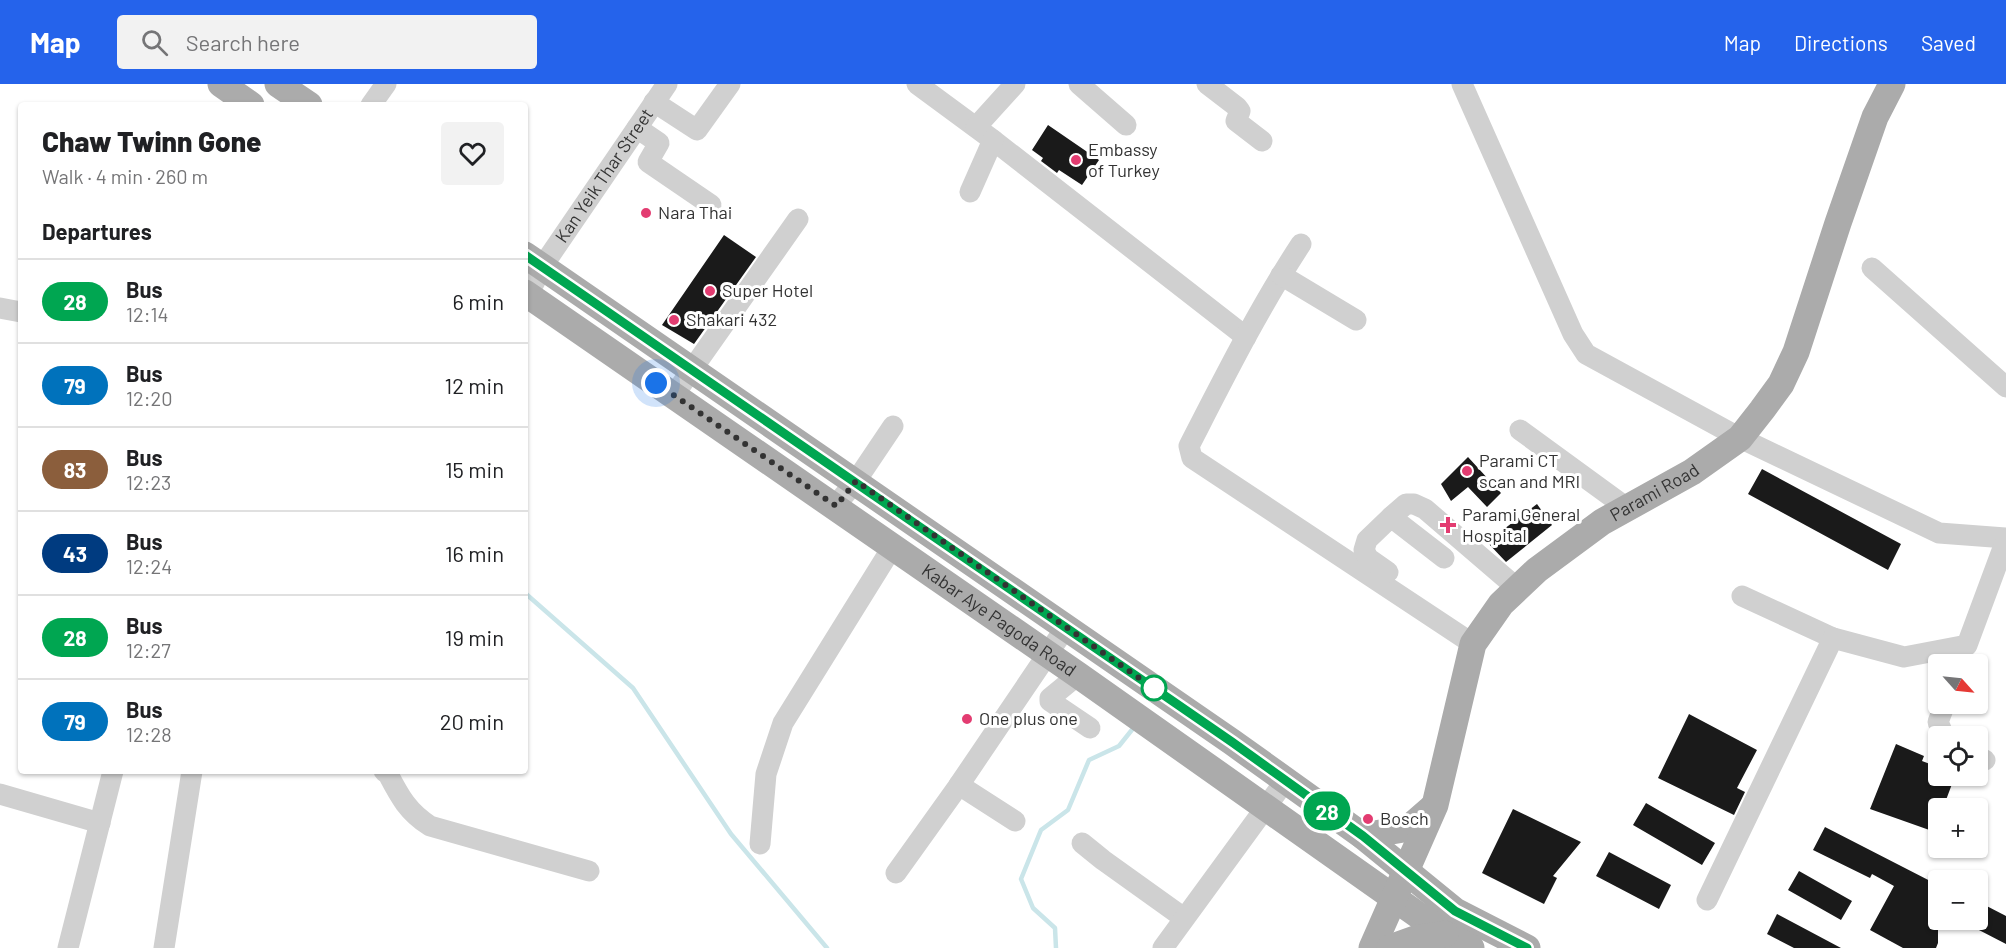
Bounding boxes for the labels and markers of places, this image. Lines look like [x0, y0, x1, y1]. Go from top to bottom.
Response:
place label: Embassy of Turkey [1088, 138, 1160, 181]
marker: Embassy of Turkey [1069, 153, 1083, 167]
place label: Nara Thai [658, 201, 732, 223]
marker: Nara Thai [639, 206, 653, 220]
place label: Super Hotel [722, 279, 813, 301]
marker: Super Hotel [703, 284, 717, 298]
place label: Shakari 432 [686, 308, 777, 330]
marker: Shakari 432 [667, 313, 681, 327]
place label: Parami CT scan and MRI [1479, 449, 1580, 492]
marker: Parami CT scan and MRI [1460, 464, 1474, 478]
place label: Parami General Hospital [1462, 503, 1580, 546]
marker: Parami General Hospital [1439, 516, 1457, 534]
unlabelled marker [1141, 675, 1167, 701]
place label: One plus one [979, 707, 1078, 729]
marker: One plus one [960, 712, 974, 726]
place label: Bosch [1380, 807, 1429, 829]
marker: Bosch [1361, 812, 1375, 826]

